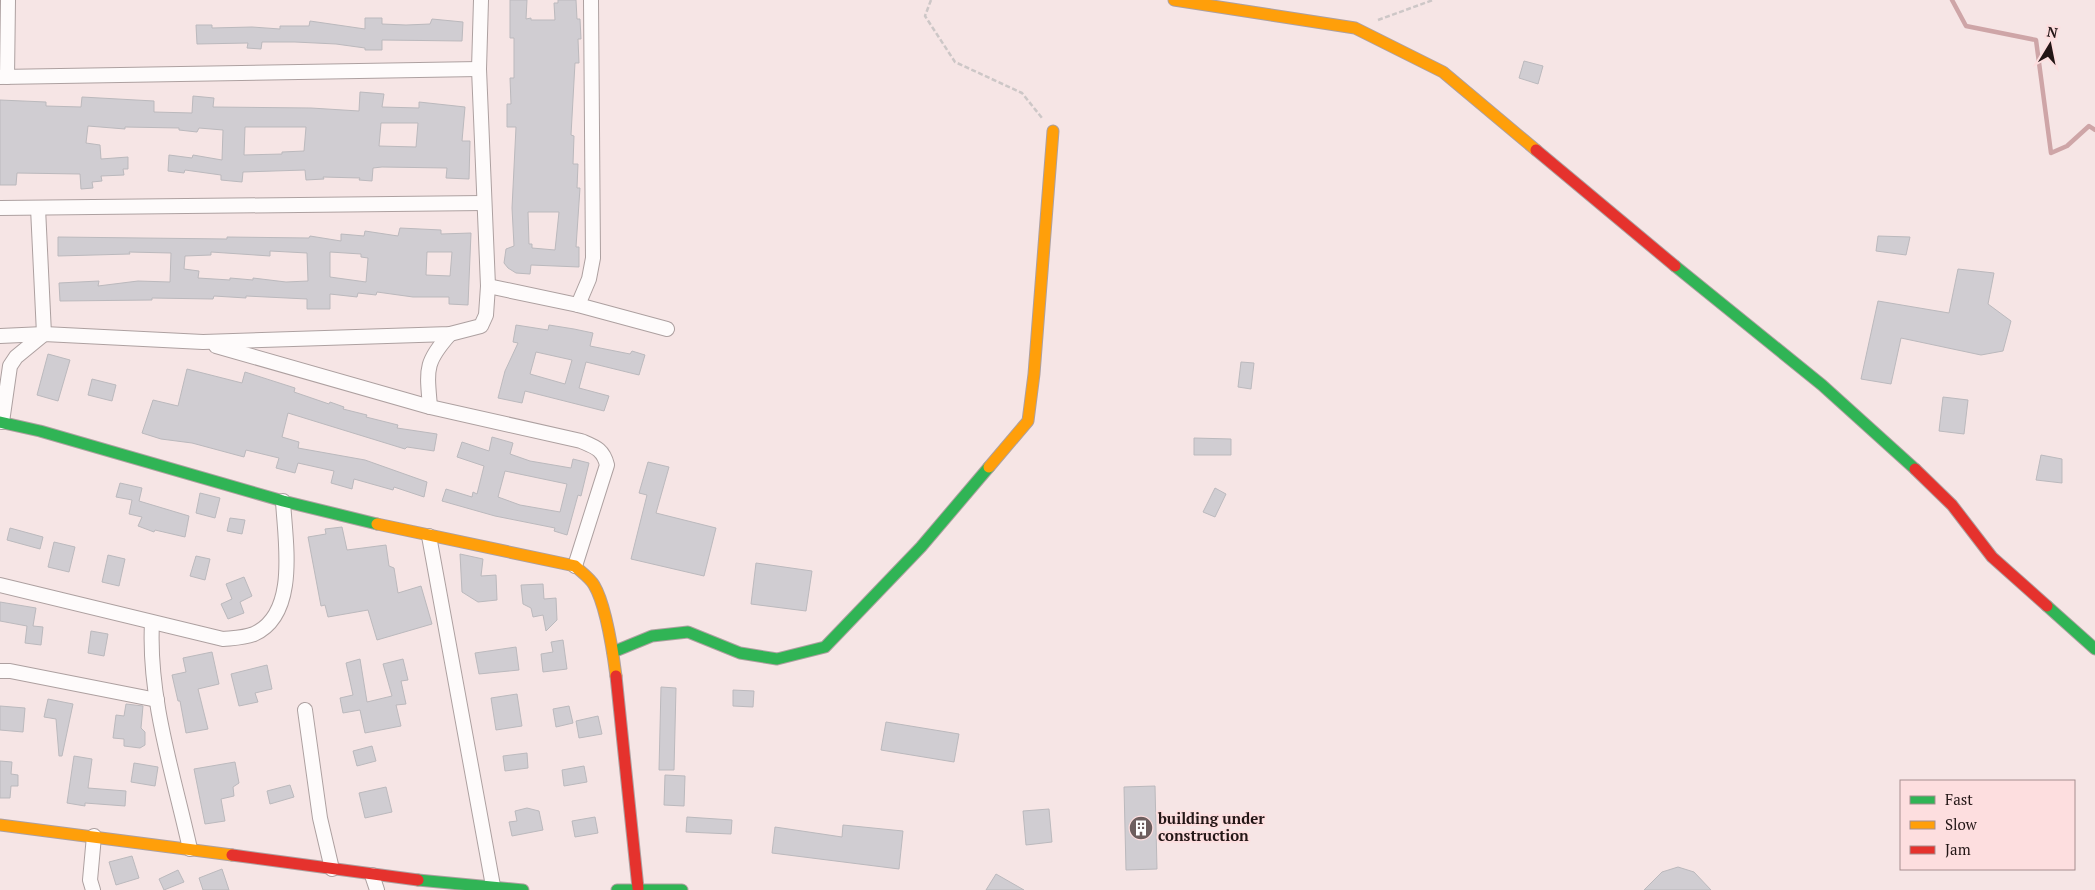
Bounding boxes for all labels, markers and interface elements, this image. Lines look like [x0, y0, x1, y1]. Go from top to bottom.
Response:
north arrow [2025, 20, 2075, 70]
text: N [2045, 21, 2060, 42]
legend [1900, 780, 2075, 870]
text: Fast [1945, 789, 1973, 809]
place label: building under construction [1157, 808, 1265, 845]
text: Slow [1945, 814, 1978, 834]
building icon: building under construction [1128, 815, 1154, 841]
text: Jam [1945, 839, 1971, 859]

